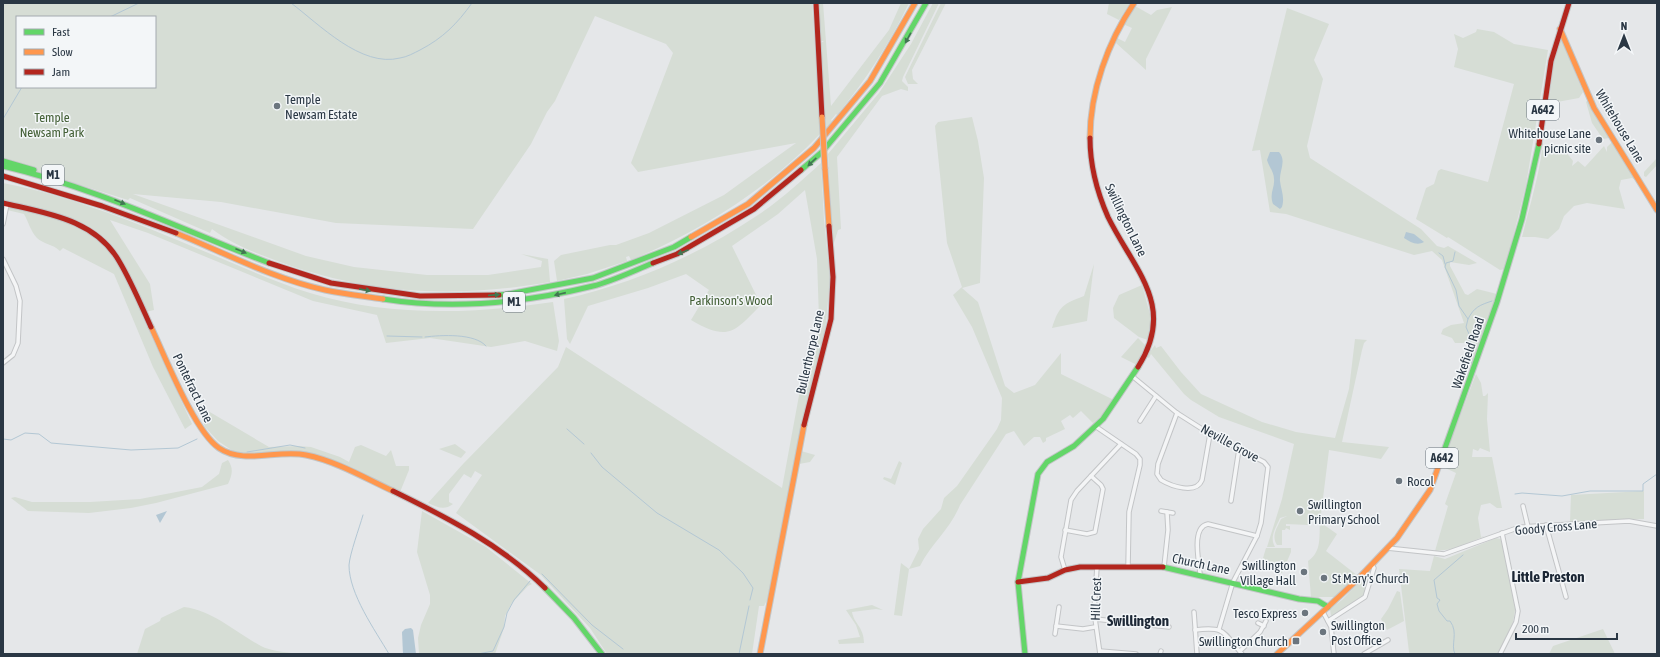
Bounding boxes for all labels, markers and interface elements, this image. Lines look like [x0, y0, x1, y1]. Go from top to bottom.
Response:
legend [16, 16, 156, 88]
north arrow [1604, 16, 1644, 56]
text: N [1621, 20, 1627, 32]
text: Fast [52, 25, 70, 39]
one-way arrow [905, 32, 912, 43]
text: Slow [52, 45, 73, 59]
text: Jam [52, 65, 70, 79]
street label: Whitehouse Lane [1592, 87, 1648, 165]
place label: Temple Newsam Estate [285, 92, 358, 122]
road number: A642 [1527, 100, 1559, 120]
marker: Temple Newsam Estate [272, 101, 282, 111]
park label: Temple Newsam Park [20, 110, 85, 140]
place label: Whitehouse Lane picnic site [1509, 126, 1591, 156]
marker: Whitehouse Lane picnic site [1594, 135, 1604, 145]
one-way arrow [807, 158, 817, 167]
road number: M1 [42, 165, 64, 185]
street label: Swillington Lane [1102, 181, 1150, 259]
one-way arrow [115, 200, 127, 206]
one-way arrow [235, 249, 247, 255]
one-way arrow [678, 249, 689, 255]
one-way arrow [358, 287, 371, 293]
one-way arrow [488, 292, 500, 299]
road number: M1 [503, 292, 525, 312]
one-way arrow [554, 292, 567, 298]
park label: Parkinson's Wood [689, 293, 773, 308]
street label: Bullerthorpe Lane [793, 308, 827, 396]
street label: Wakefield Road [1449, 315, 1487, 391]
street label: Pontefract Lane [170, 351, 216, 425]
street label: Neville Grove [1198, 421, 1262, 465]
road number: A642 [1426, 448, 1458, 468]
place label: Rocol [1407, 474, 1435, 489]
marker: Rocol [1394, 476, 1404, 486]
place label: Swillington Primary School [1308, 497, 1380, 527]
marker: Swillington Primary School [1295, 506, 1305, 516]
street label: Goody Cross Lane [1514, 516, 1598, 538]
street label: Church Lane [1171, 551, 1231, 577]
place label: Swillington Village Hall [1240, 558, 1297, 588]
marker: Swillington Village Hall [1299, 567, 1309, 577]
district label: Little Preston [1512, 568, 1584, 585]
place label: St Mary's Church [1332, 571, 1409, 586]
marker: St Mary's Church [1319, 573, 1329, 583]
street label: Hill Crest [1088, 577, 1104, 621]
place label: Tesco Express [1233, 606, 1297, 621]
marker: Tesco Express [1300, 608, 1310, 618]
district label: Swillington [1107, 612, 1169, 629]
scale bar [1516, 615, 1617, 641]
place label: Swillington Post Office [1331, 618, 1385, 648]
text: 200 m [1522, 622, 1549, 636]
marker: Swillington Post Office [1318, 627, 1328, 637]
place label: Swillington Church [1199, 634, 1288, 649]
marker: Swillington Church [1291, 636, 1301, 646]

